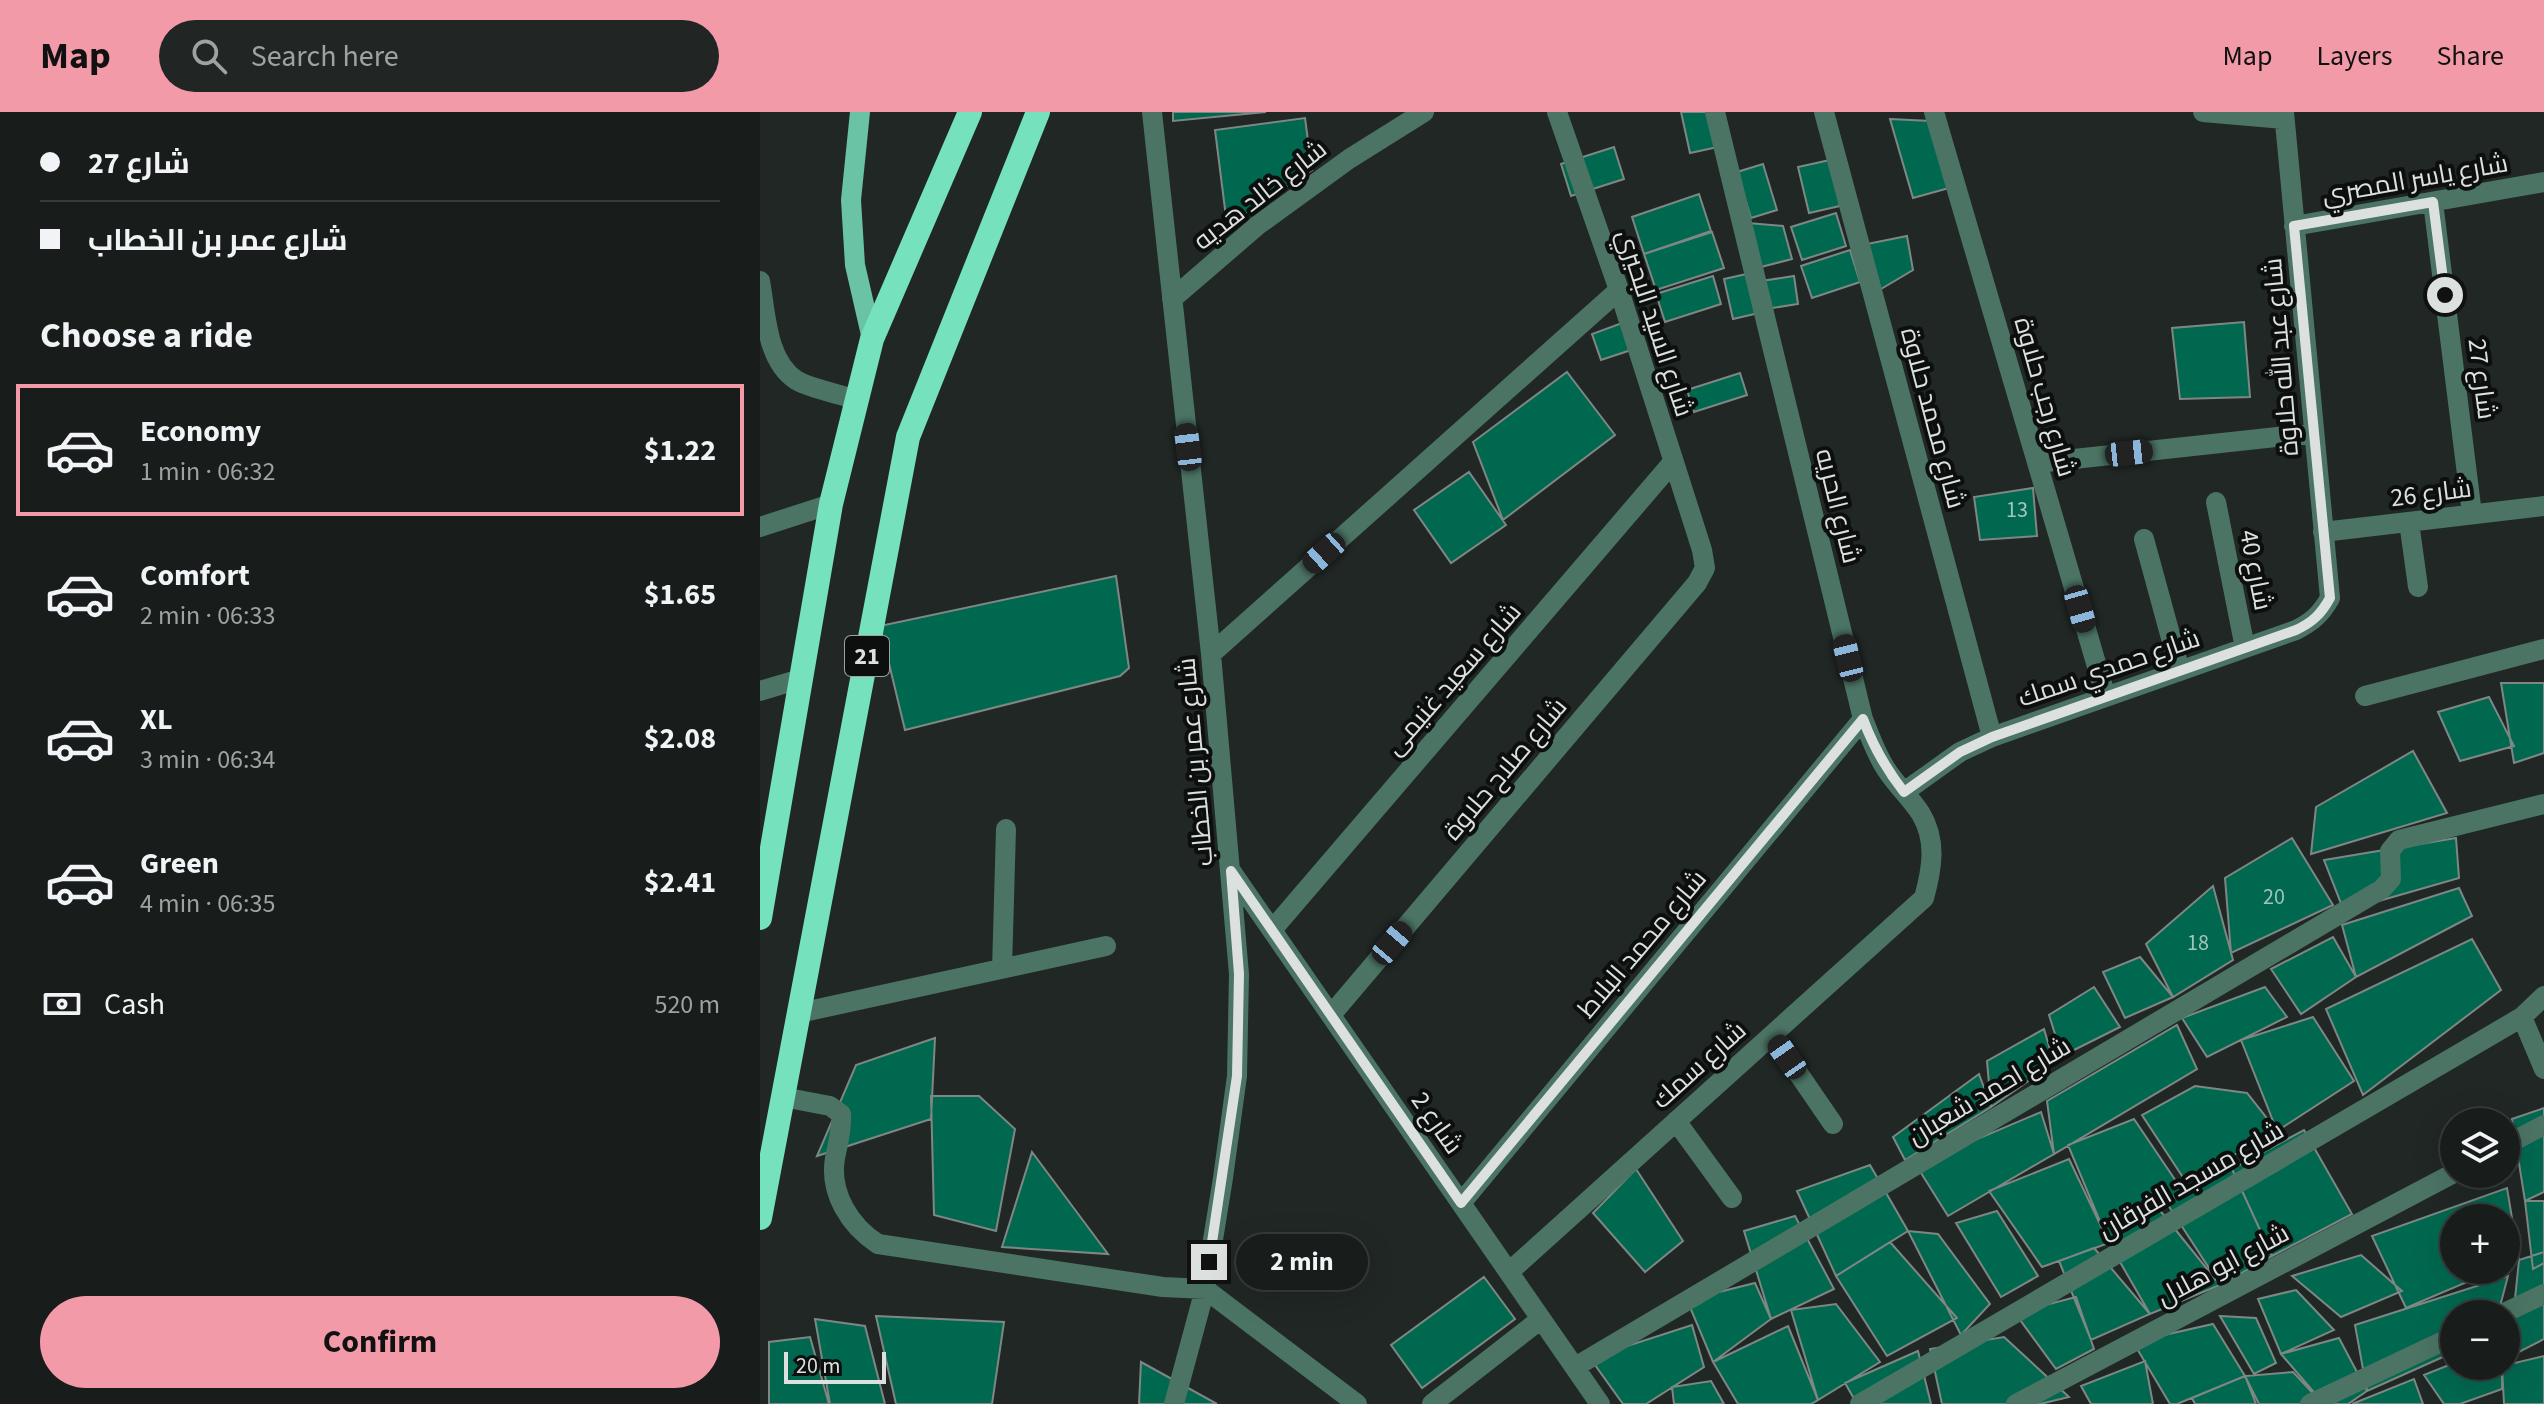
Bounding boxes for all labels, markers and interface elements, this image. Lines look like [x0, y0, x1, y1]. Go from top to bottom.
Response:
search box [159, 20, 719, 92]
text: Map [40, 29, 111, 83]
icon: search [187, 34, 231, 78]
text: Search here [251, 35, 399, 78]
text: Map [2222, 36, 2272, 76]
text: Layers [2316, 36, 2392, 76]
text: Share [2436, 36, 2504, 76]
street label: شارع خالد هديه [1185, 131, 1335, 259]
text: شارع 27 [88, 142, 190, 185]
street label: شارع ياسر المصري [2319, 144, 2511, 215]
text: شارع عمر بن الخطاب [88, 219, 348, 262]
street label: شارع السيد البحيري [1606, 225, 1703, 422]
street label: شارع عبد الله حلاوة [2254, 256, 2308, 458]
route start [2427, 277, 2463, 313]
text: Choose a ride [40, 310, 253, 361]
street label: شارع رجب حلاوة [2005, 313, 2085, 481]
street label: شارع محمد حلاوة [1891, 323, 1975, 513]
street label: شارع 27 [2459, 336, 2505, 422]
text: Economy [140, 410, 261, 453]
icon: car [44, 414, 116, 486]
car [1173, 422, 1203, 472]
text: $1.22 [644, 429, 716, 472]
car [2104, 439, 2154, 467]
street label: شارع الحريه [1806, 445, 1870, 567]
text: 1 min · 06:32 [140, 453, 275, 490]
street label: شارع 26 [2388, 470, 2474, 516]
house number: 13 [2006, 494, 2028, 526]
street label: شارع 40 [2230, 527, 2282, 613]
car [1298, 528, 1350, 578]
text: Comfort [140, 554, 250, 597]
icon: car [44, 558, 116, 630]
text: $1.65 [644, 573, 716, 616]
car [2062, 583, 2098, 635]
street label: شارع سعيد غنيمى [1376, 595, 1530, 763]
text: 2 min · 06:33 [140, 597, 275, 634]
street label: شارع حمدي سمك [2013, 620, 2205, 717]
car [1831, 632, 1865, 684]
road number: 21 [845, 636, 889, 676]
street label: شارع عمر بن الخطاب [1167, 656, 1223, 868]
street label: شارع صلاح حلاوة [1434, 690, 1576, 848]
text: XL [140, 698, 173, 741]
icon: car [44, 702, 116, 774]
text: $2.08 [644, 717, 716, 760]
text: 3 min · 06:34 [140, 741, 275, 778]
text: Green [140, 842, 219, 885]
icon: car [44, 846, 116, 918]
text: $2.41 [644, 861, 716, 904]
street label: شارع محمد البلاط [1569, 862, 1715, 1026]
house number: 20 [2263, 881, 2285, 913]
text: 4 min · 06:35 [140, 885, 275, 922]
car [1367, 917, 1417, 969]
house number: 18 [2187, 927, 2209, 959]
icon: cash [40, 982, 84, 1026]
text: Cash [104, 983, 165, 1026]
text: 520 m [654, 986, 720, 1023]
street label: شارع سمك [1644, 1012, 1754, 1118]
street label: شارع احمد شعبان [1900, 1028, 2078, 1154]
car [1763, 1030, 1811, 1084]
street label: شارع 2 [1402, 1084, 1472, 1162]
map controls [2440, 1108, 2520, 1380]
button: layers [2440, 1108, 2520, 1188]
street label: شارع مسجد الفرقان [2091, 1112, 2291, 1248]
button: + [2440, 1204, 2520, 1284]
street label: شارع ابو هلال [2150, 1215, 2296, 1315]
callout: 2 min [1237, 1234, 1369, 1290]
text: 2 min [1270, 1243, 1334, 1280]
route end [1191, 1244, 1227, 1280]
button: Confirm [40, 1296, 720, 1388]
button: − [2440, 1300, 2520, 1380]
scale bar [784, 1348, 886, 1384]
text: 20 m [796, 1350, 841, 1382]

